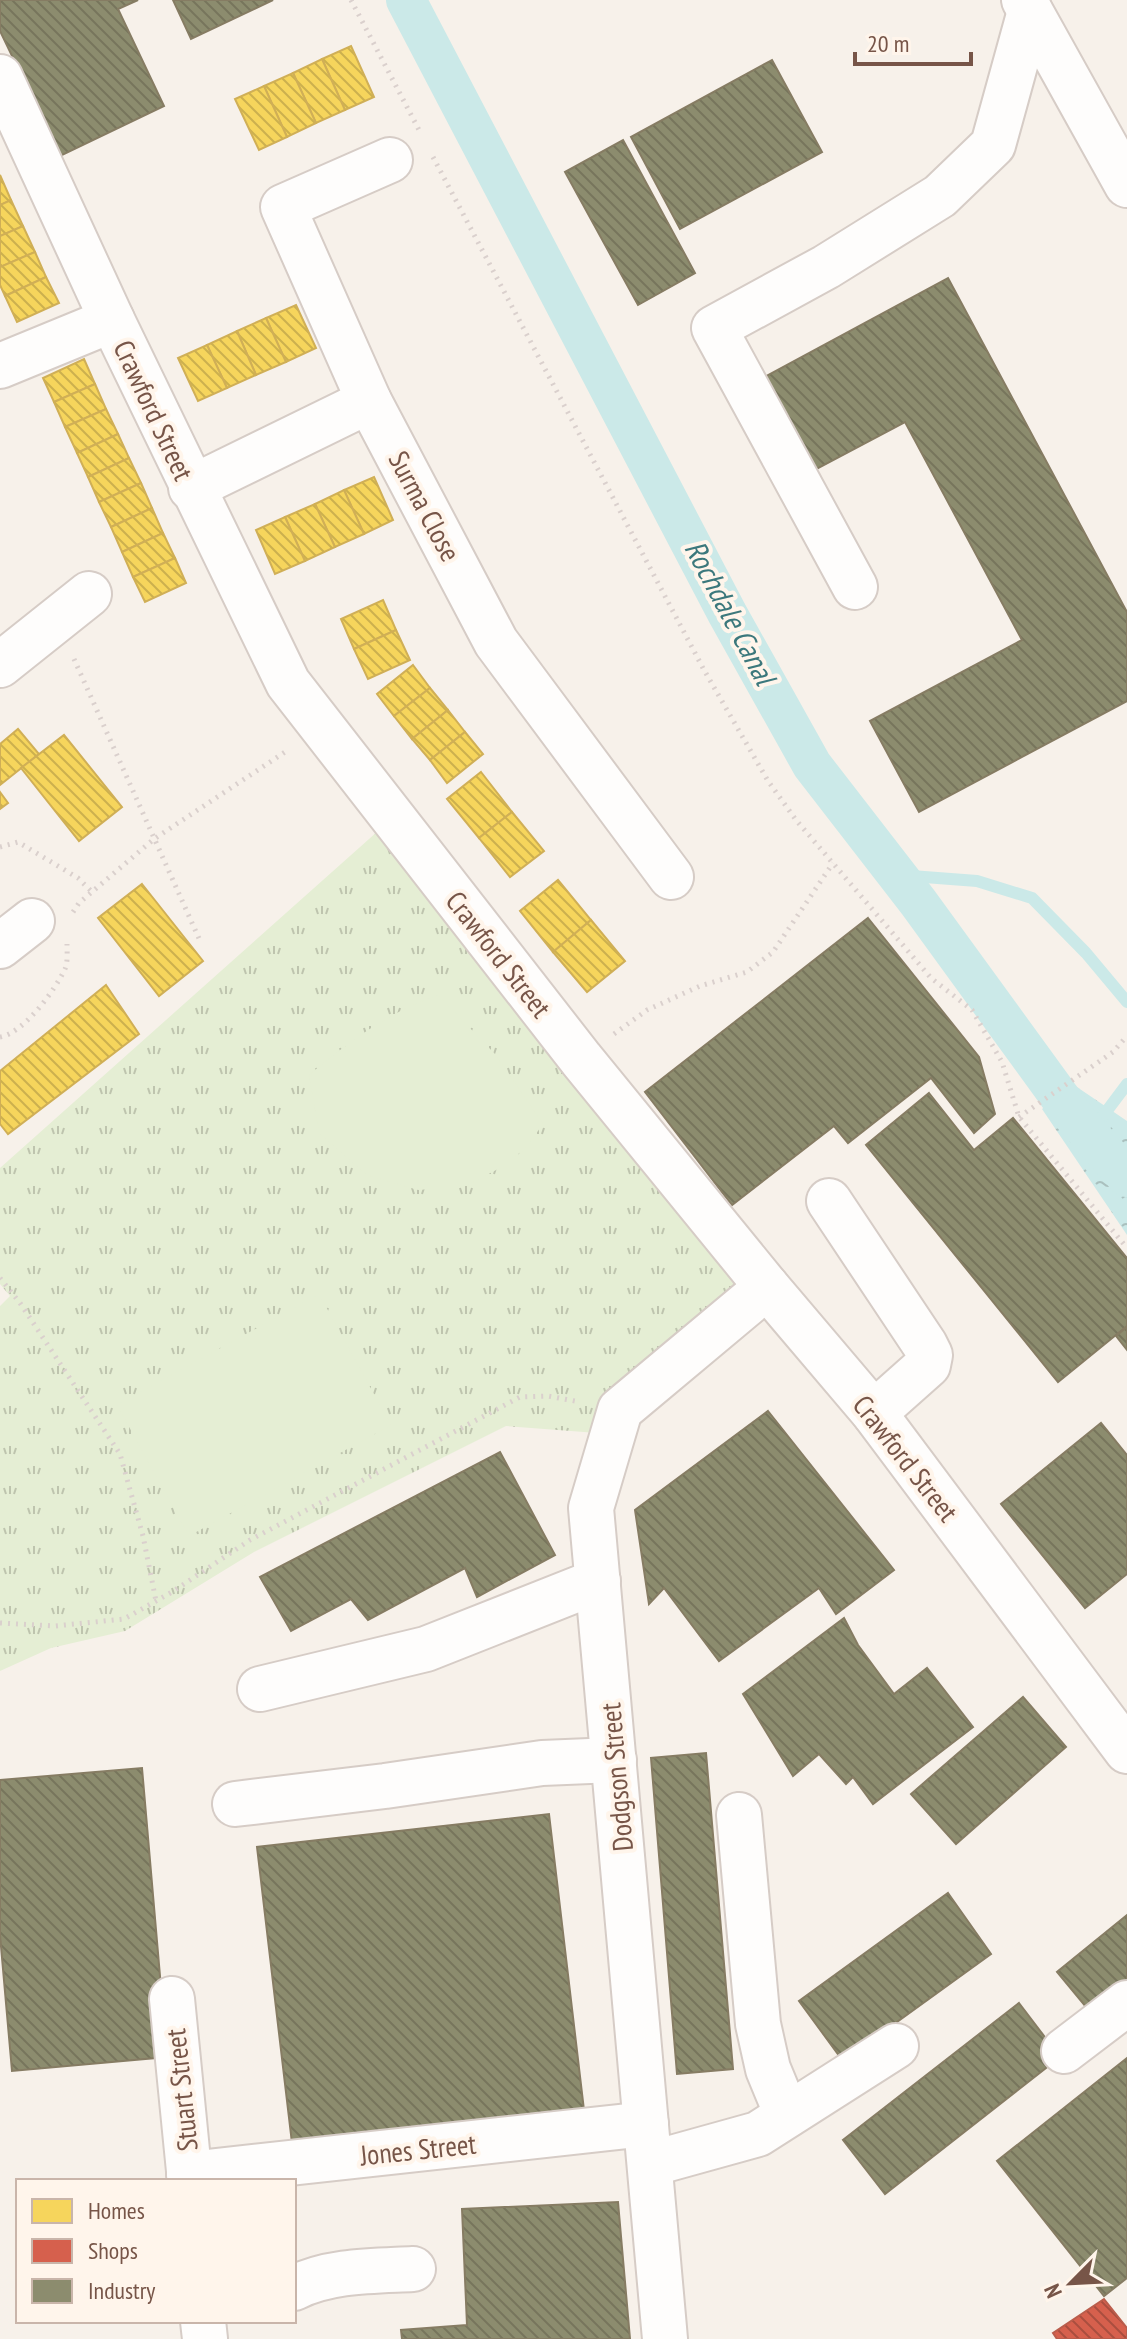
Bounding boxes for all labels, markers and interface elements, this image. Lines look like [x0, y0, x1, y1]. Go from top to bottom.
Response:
scale bar [855, 16, 971, 66]
text: 20 m [867, 28, 909, 59]
street label: Crawford Street [105, 334, 203, 486]
street label: Surma Close [381, 444, 469, 568]
water label: Rochdale Canal [677, 533, 787, 694]
street label: Crawford Street [438, 883, 560, 1025]
street label: Crawford Street [845, 1387, 967, 1529]
street label: Dodgson Street [591, 1701, 641, 1853]
street label: Stuart Street [156, 2027, 206, 2153]
street label: Jones Street [357, 2125, 478, 2174]
legend [16, 2179, 296, 2323]
text: Homes [88, 2195, 145, 2226]
text: Shops [88, 2235, 138, 2266]
north arrow [1031, 2243, 1111, 2323]
text: Industry [88, 2275, 155, 2306]
text: N [1038, 2280, 1068, 2302]

